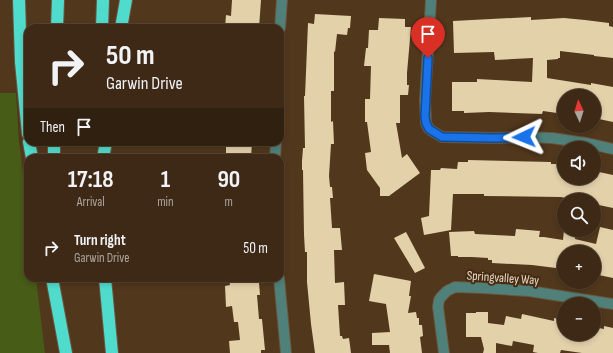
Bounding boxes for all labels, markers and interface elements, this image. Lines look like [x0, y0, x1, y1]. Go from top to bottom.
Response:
pin [411, 17, 445, 58]
icon: arrive [417, 23, 439, 45]
text: 50 m [106, 39, 155, 72]
icon: right [40, 40, 92, 92]
text: Garwin Drive [106, 73, 183, 94]
north arrow [557, 89, 601, 133]
map controls [557, 89, 601, 341]
icon: arrive [73, 116, 95, 138]
position arrow [503, 116, 545, 158]
text: Then [40, 118, 65, 137]
button: sound [557, 141, 601, 185]
text: 17:18 [68, 165, 113, 194]
text: 1 [161, 165, 170, 194]
text: 90 [217, 165, 240, 194]
button: search [557, 193, 601, 237]
text: Arrival [77, 194, 105, 210]
text: min [157, 194, 174, 210]
text: m [225, 194, 233, 210]
text: Turn right [74, 231, 126, 250]
icon: right [40, 237, 62, 259]
text: 50 m [243, 239, 268, 258]
button: + [557, 245, 601, 289]
text: Garwin Drive [74, 250, 129, 266]
street label: Springvalley Way [466, 267, 540, 289]
button: − [557, 297, 601, 341]

